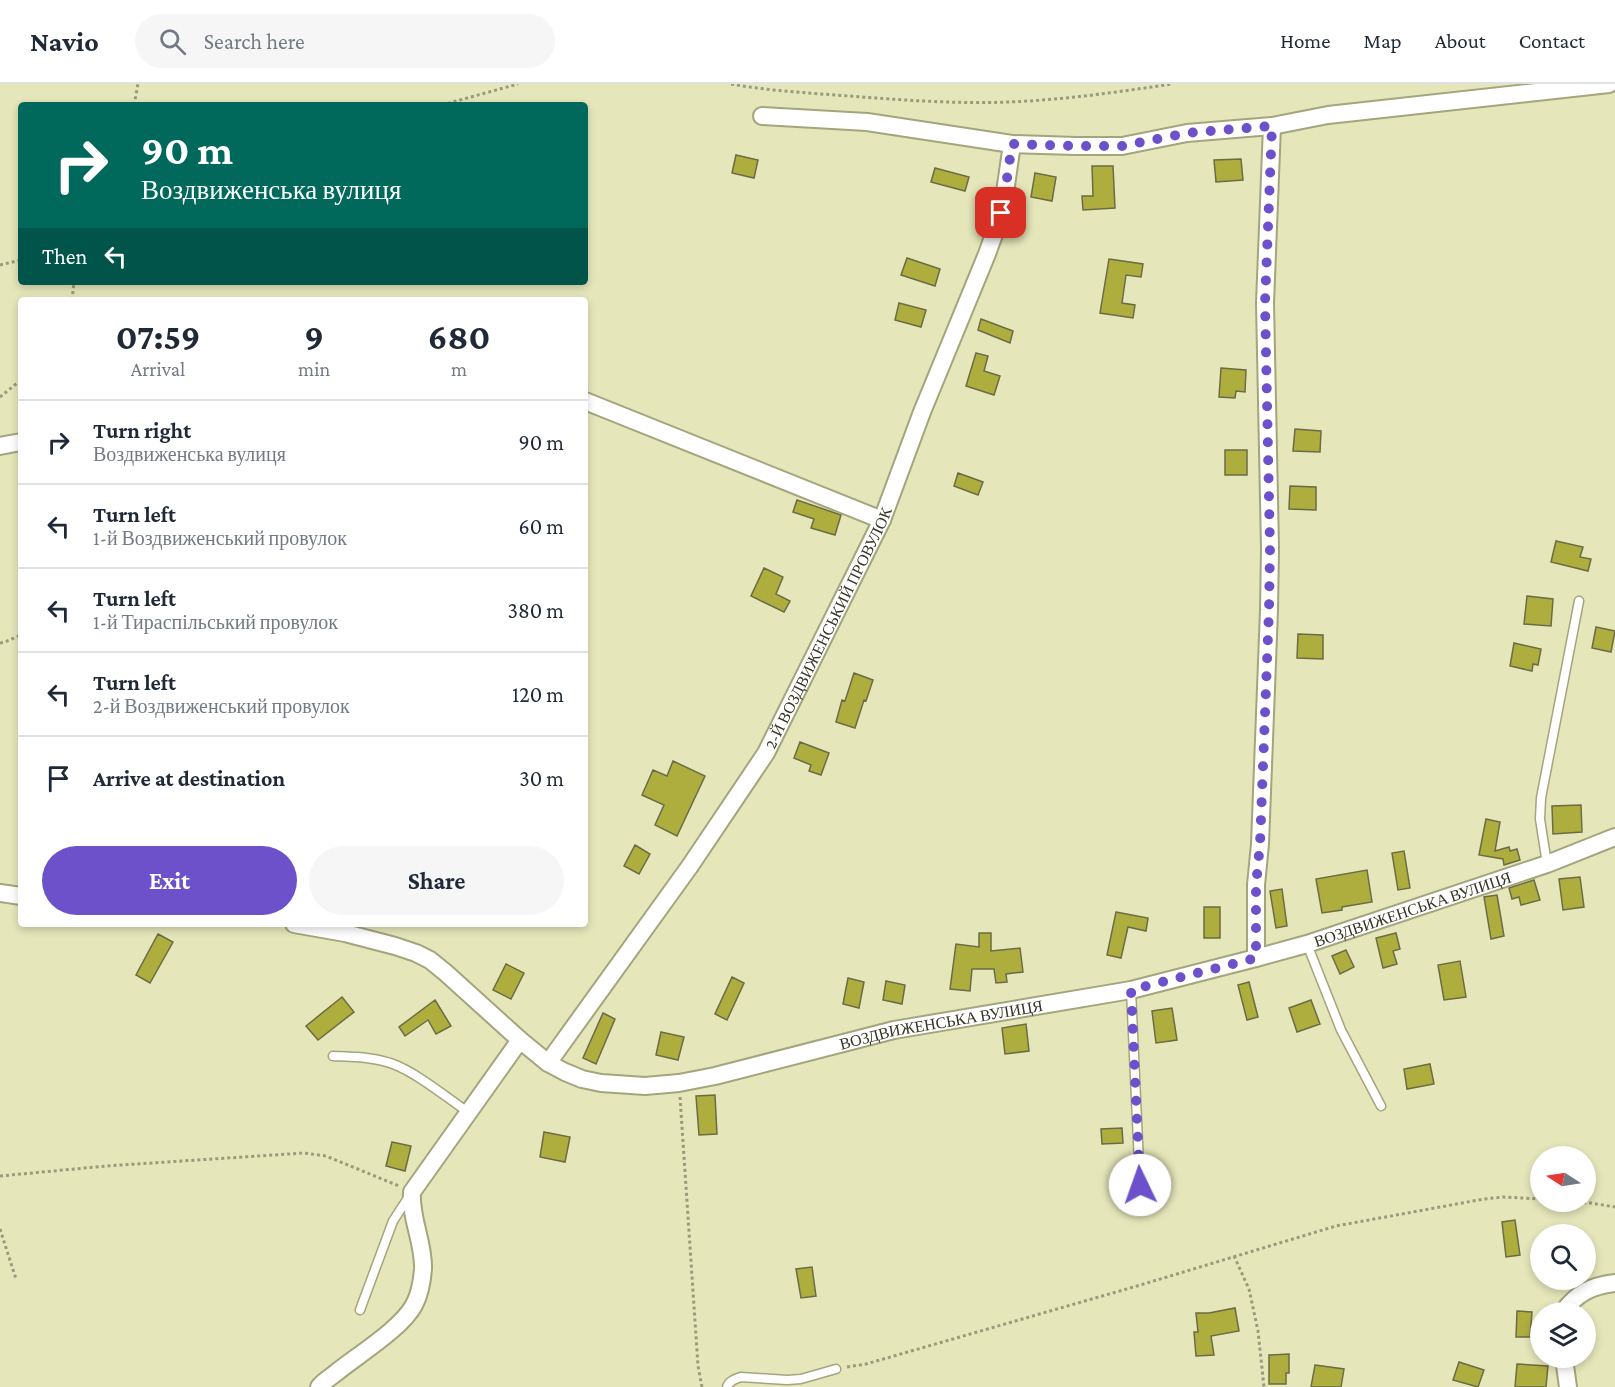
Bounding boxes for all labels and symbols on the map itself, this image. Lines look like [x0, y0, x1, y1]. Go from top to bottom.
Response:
pin [975, 187, 1026, 238]
street label: 2-Й ВОЗДВИЖЕНСЬКИЙ ПРОВУЛОК [762, 505, 895, 751]
street label: ВОЗДВИЖЕНСЬКА ВУЛИЦЯ [1312, 868, 1514, 950]
street label: ВОЗДВИЖЕНСЬКА ВУЛИЦЯ [838, 997, 1044, 1053]
north arrow [1530, 1146, 1596, 1212]
position arrow [1108, 1153, 1172, 1217]

